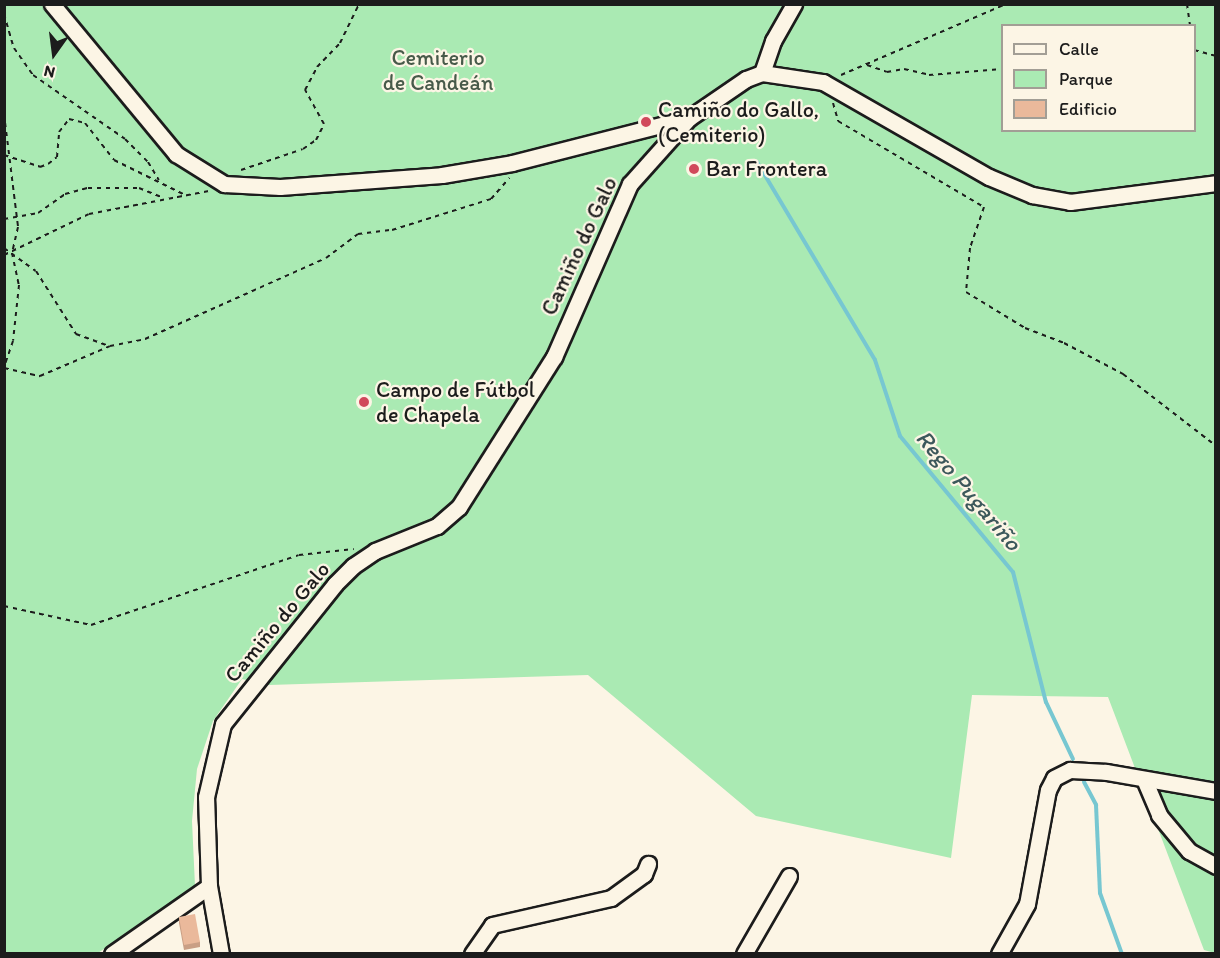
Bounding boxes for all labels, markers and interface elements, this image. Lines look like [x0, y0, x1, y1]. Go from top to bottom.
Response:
north arrow [24, 24, 84, 84]
legend [1001, 24, 1196, 132]
text: Calle [1059, 38, 1099, 60]
park label: Cemiterio de Candeán [382, 44, 494, 96]
text: N [42, 61, 57, 82]
text: Parque [1059, 68, 1113, 90]
place label: Camiño do Gallo, (Cemiterio) [658, 96, 820, 148]
text: Edificio [1059, 98, 1117, 120]
marker: Camiño do Gallo, (Cemiterio) [639, 115, 653, 129]
place label: Bar Frontera [706, 156, 827, 182]
marker: Bar Frontera [687, 162, 701, 176]
street label: Camiño do Galo [535, 172, 623, 320]
place label: Campo de Fútbol de Chapela [376, 376, 535, 428]
marker: Campo de Fútbol de Chapela [357, 395, 371, 409]
water label: Rego Pugariño [910, 424, 1028, 556]
street label: Camiño do Galo [218, 556, 336, 688]

